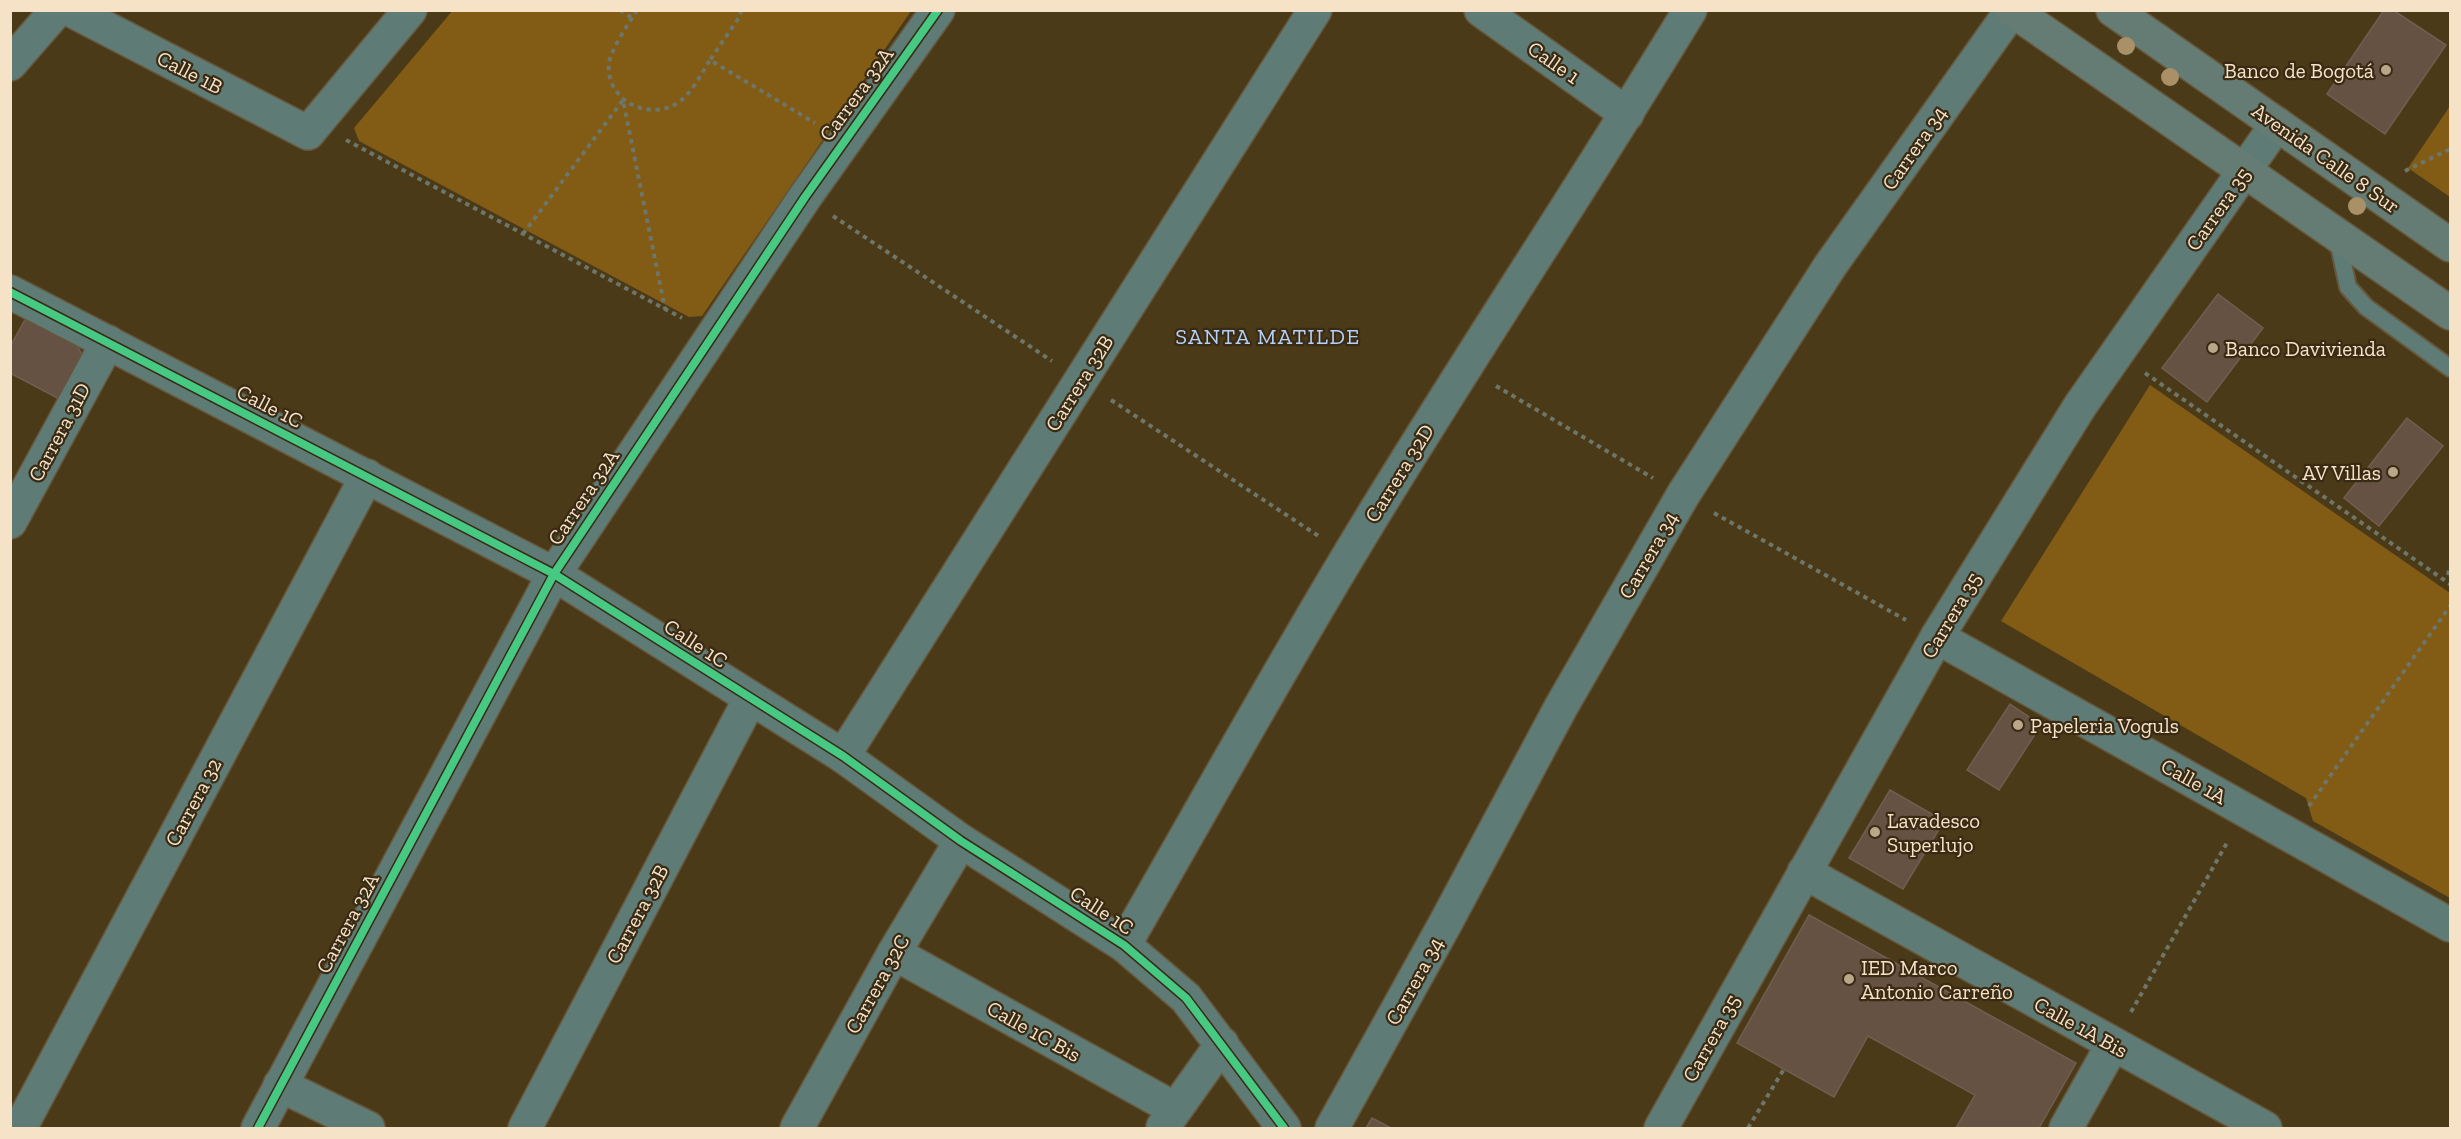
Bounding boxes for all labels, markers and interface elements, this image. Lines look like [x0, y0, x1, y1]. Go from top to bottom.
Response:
street label: Calle 1 [1523, 35, 1585, 89]
street label: Carrera 32A [814, 42, 899, 146]
street label: Calle 1B [153, 45, 227, 99]
place label: Banco de Bogotá [2224, 58, 2374, 83]
marker: Banco de Bogotá [2379, 63, 2393, 77]
street label: Avenida Calle 8 Sur [2247, 98, 2405, 218]
street label: Carrera 34 [1876, 101, 1952, 195]
street label: Carrera 35 [2180, 163, 2256, 255]
district label: SANTA MATILDE [1175, 323, 1361, 350]
street label: Carrera 32B [1040, 330, 1118, 436]
place label: Banco Davivienda [2225, 336, 2386, 361]
marker: Banco Davivienda [2206, 341, 2220, 355]
street label: Carrera 31D [23, 378, 95, 486]
street label: Calle 1C [233, 379, 307, 433]
street label: Carrera 32D [1359, 419, 1439, 527]
street label: Carrera 32A [542, 444, 624, 549]
place label: AV Villas [2302, 460, 2381, 485]
marker: AV Villas [2386, 465, 2400, 479]
street label: Carrera 34 [1613, 507, 1683, 603]
street label: Carrera 35 [1916, 567, 1986, 663]
street label: Calle 1C [659, 613, 733, 673]
place label: Papeleria Voguls [2030, 713, 2179, 738]
marker: Papeleria Voguls [2011, 718, 2025, 732]
street label: Calle 1A [2157, 753, 2232, 809]
street label: Carrera 32 [159, 754, 227, 850]
place label: Lavadesco Superlujo [1887, 808, 1980, 858]
marker: Lavadesco Superlujo [1868, 825, 1882, 839]
street label: Carrera 32B [600, 860, 674, 968]
street label: Carrera 32A [310, 868, 384, 977]
street label: Calle 1C [1065, 880, 1139, 940]
street label: Carrera 32C [839, 930, 915, 1038]
street label: Carrera 34 [1380, 933, 1448, 1029]
place label: IED Marco Antonio Carreño [1861, 955, 2013, 1004]
marker: IED Marco Antonio Carreño [1842, 972, 1856, 986]
street label: Carrera 35 [1677, 990, 1745, 1086]
street label: Calle 1A Bis [2030, 991, 2132, 1063]
street label: Calle 1C Bis [983, 995, 1085, 1067]

